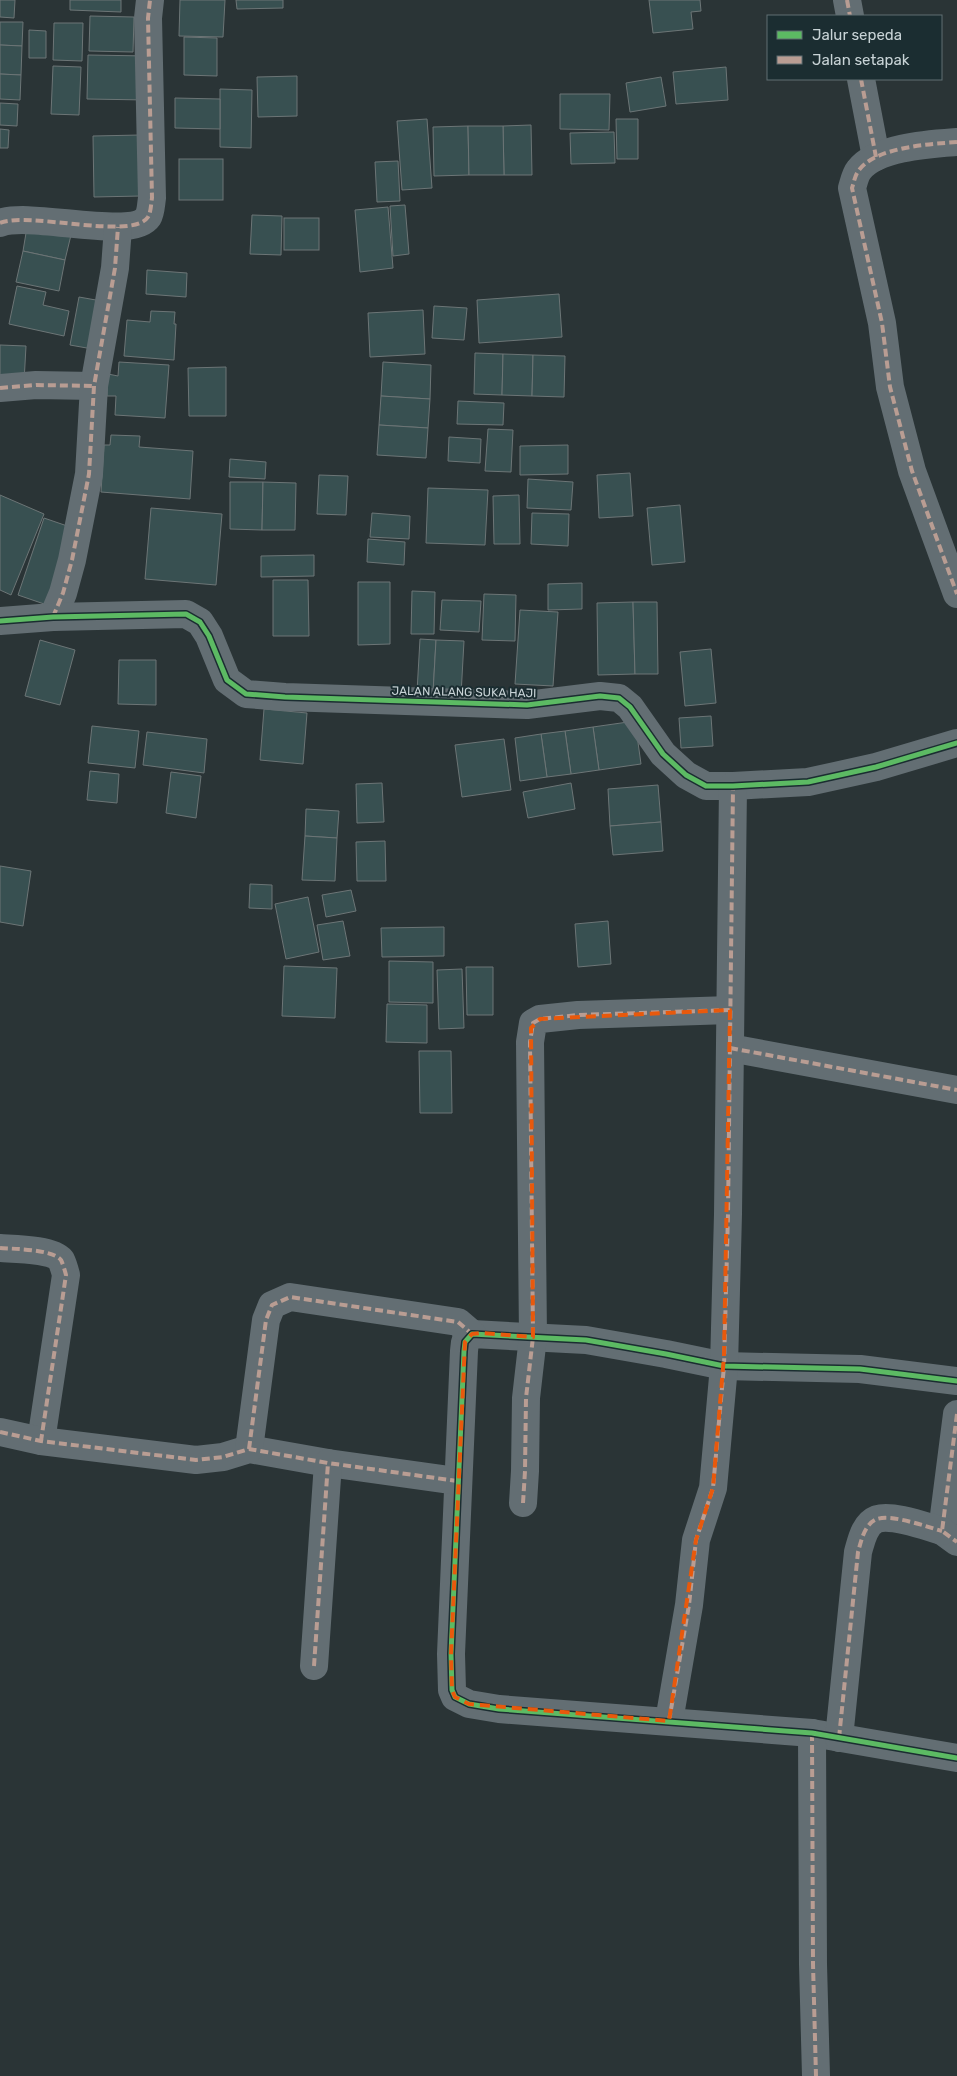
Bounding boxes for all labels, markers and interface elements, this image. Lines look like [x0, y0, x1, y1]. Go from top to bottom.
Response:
legend [767, 15, 942, 80]
text: Jalur sepeda [812, 26, 902, 44]
text: Jalan setapak [812, 51, 910, 69]
street label: JALAN ALANG SUKA HAJI [392, 684, 536, 700]

